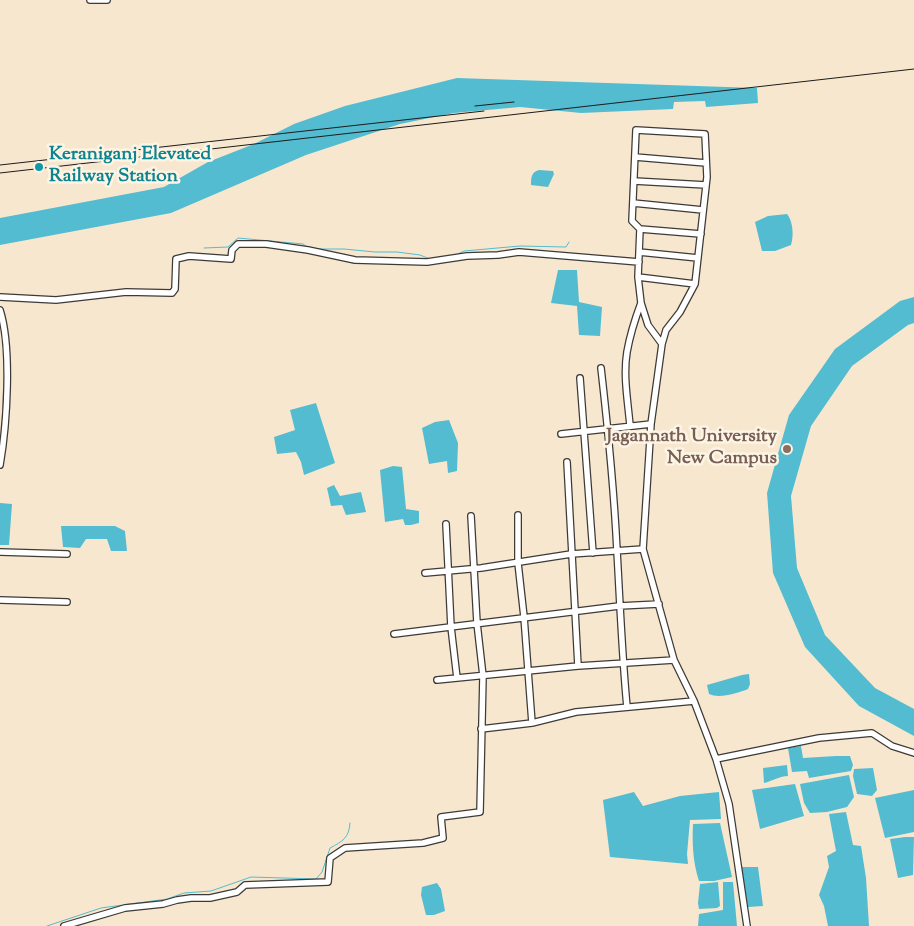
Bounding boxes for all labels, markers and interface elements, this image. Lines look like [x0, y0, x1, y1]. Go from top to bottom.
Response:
place label: Keraniganj Elevated Railway Station [49, 145, 211, 189]
marker: Keraniganj Elevated Railway Station [33, 161, 45, 173]
place label: Jagannath University New Campus [606, 427, 777, 471]
marker: Jagannath University New Campus [781, 443, 793, 455]

